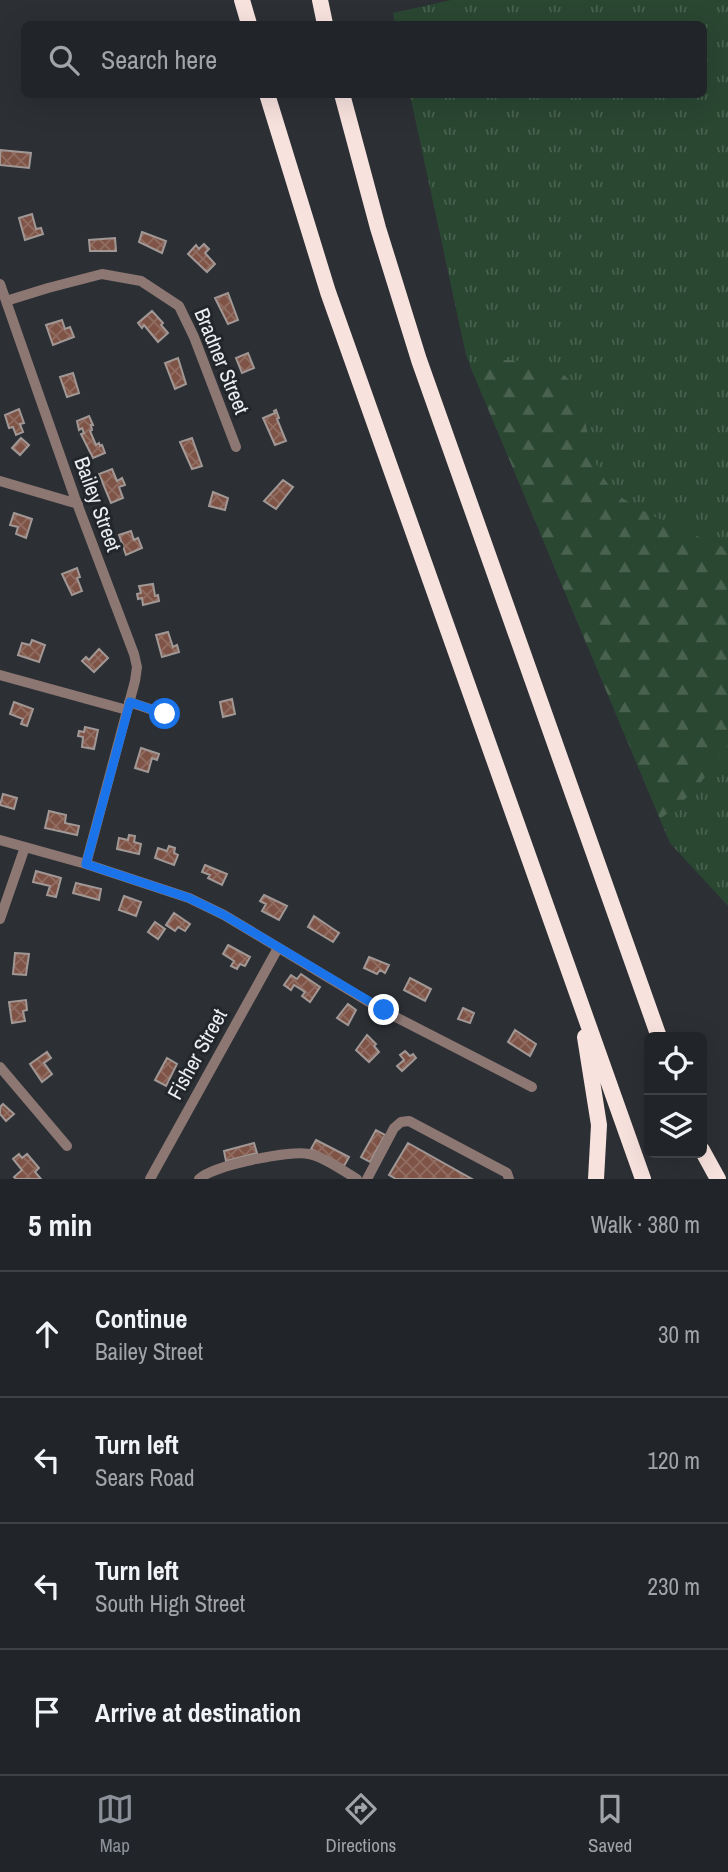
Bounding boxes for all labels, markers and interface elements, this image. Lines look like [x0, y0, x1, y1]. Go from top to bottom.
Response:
search box [21, 21, 707, 98]
icon: search [45, 41, 83, 79]
text: Search here [101, 42, 217, 77]
street label: Bradner Street [188, 304, 256, 419]
street label: Bailey Street [68, 453, 129, 555]
route start [149, 698, 180, 729]
route end [368, 994, 399, 1025]
street label: Fisher Street [160, 1003, 234, 1105]
map controls [644, 1032, 707, 1158]
button: locate [644, 1032, 707, 1095]
button: layers [644, 1095, 707, 1158]
text: 5 min [28, 1205, 92, 1245]
text: Walk · 380 m [591, 1209, 700, 1240]
text: Continue [95, 1301, 187, 1336]
icon: ahead [28, 1315, 66, 1353]
text: 30 m [658, 1319, 700, 1350]
text: Bailey Street [95, 1336, 203, 1367]
text: Turn left [95, 1427, 179, 1462]
icon: left [28, 1441, 66, 1479]
text: 120 m [648, 1445, 700, 1476]
text: Sears Road [95, 1462, 195, 1493]
text: Turn left [95, 1553, 179, 1588]
icon: left [28, 1567, 66, 1605]
text: 230 m [648, 1571, 700, 1602]
text: South High Street [95, 1588, 245, 1619]
icon: arrive [28, 1693, 66, 1731]
text: Arrive at destination [95, 1695, 301, 1730]
tab: Map [96, 1790, 134, 1858]
tab: Directions [325, 1790, 396, 1858]
tab: Saved [588, 1790, 632, 1858]

